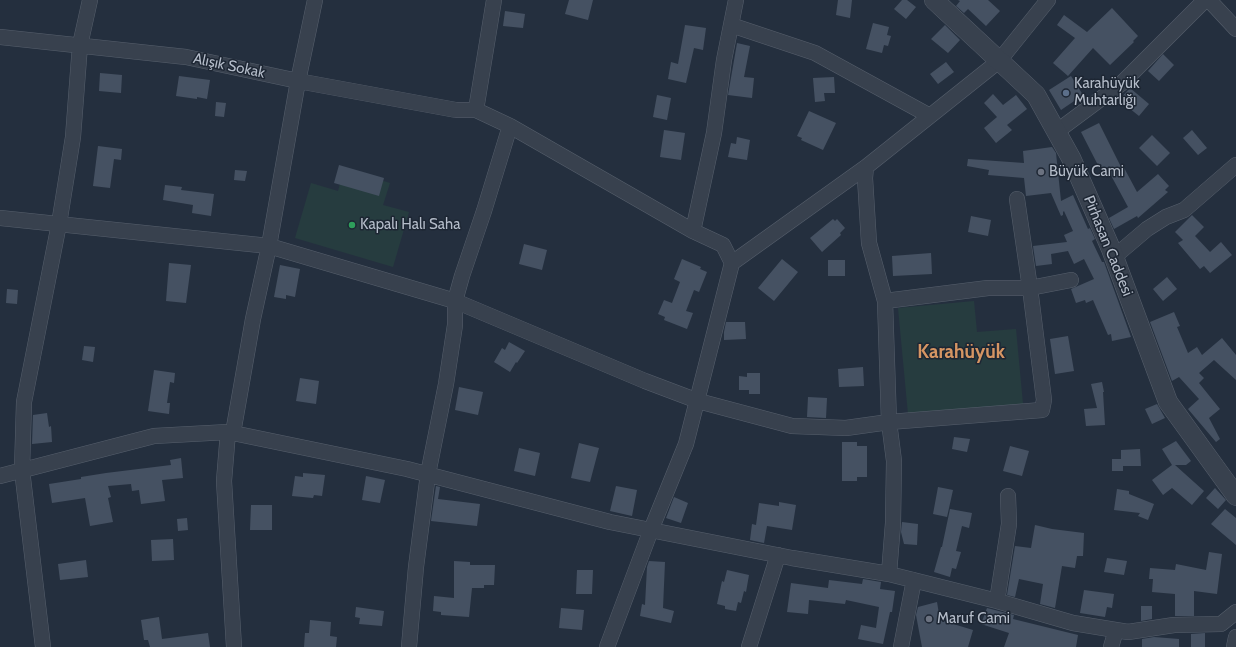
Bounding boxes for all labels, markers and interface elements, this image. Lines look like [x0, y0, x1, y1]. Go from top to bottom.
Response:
street label: Alışık Sokak [191, 50, 267, 82]
place label: Karahüyük Muhtarlığı [1074, 75, 1140, 110]
marker: Karahüyük Muhtarlığı [1061, 88, 1071, 98]
place label: Büyük Cami [1049, 163, 1124, 181]
marker: Büyük Cami [1036, 167, 1046, 177]
street label: Pirhasan Caddesi [1080, 193, 1136, 299]
place label: Kapalı Halı Saha [360, 216, 460, 234]
marker: Kapalı Halı Saha [347, 220, 357, 230]
district label: Karahüyük [917, 341, 1005, 363]
place label: Maruf Cami [937, 610, 1010, 628]
marker: Maruf Cami [924, 614, 934, 624]

